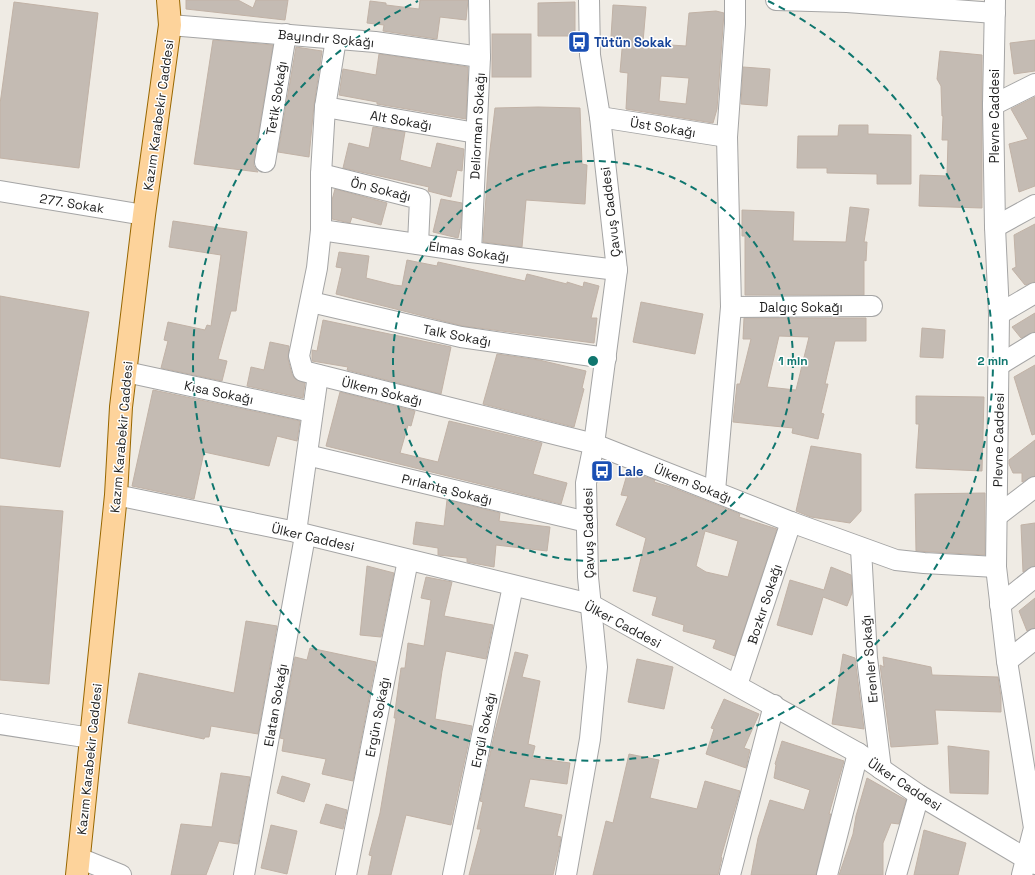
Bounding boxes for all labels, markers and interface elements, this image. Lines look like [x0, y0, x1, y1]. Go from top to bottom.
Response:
street label: Bayındır Sokağı [277, 26, 375, 51]
bus stop icon: Tütün Sokak [566, 29, 592, 55]
place label: Tütün Sokak [594, 34, 673, 51]
street label: Kazım Karabekir Caddesi [139, 39, 177, 192]
street label: Tetik Sokağı [262, 60, 291, 136]
street label: Plevne Caddesi [986, 69, 1003, 163]
street label: Deliorman Sokağı [466, 72, 489, 180]
street label: Alt Sokağı [369, 107, 433, 134]
street label: Üst Sokağı [629, 114, 697, 141]
street label: Çavuş Caddesi [597, 166, 624, 258]
street label: Ön Sokağı [349, 174, 413, 205]
street label: 277. Sokak [38, 190, 105, 217]
street label: Elmas Sokağı [428, 237, 510, 266]
street label: Dalgıç Sokağı [759, 299, 843, 316]
street label: Talk Sokağı [421, 321, 492, 350]
text: 1 min [778, 353, 808, 369]
text: 2 min [977, 353, 1009, 369]
centre of rings [586, 354, 600, 368]
street label: Kazım Karabekir Caddesi [106, 361, 137, 514]
street label: Ülkem Sokağı [340, 373, 424, 410]
street label: Kısa Sokağı [183, 377, 255, 408]
street label: Plevne Caddesi [989, 393, 1008, 487]
bus stop icon: Lale [589, 458, 615, 484]
street label: Ülkem Sokağı [651, 460, 734, 507]
place label: Lale [618, 463, 644, 480]
street label: Pırlanta Sokağı [400, 470, 494, 509]
street label: Çavuş Caddesi [579, 487, 598, 579]
street label: Ülker Caddesi [270, 520, 356, 555]
street label: Bozkır Sokağı [744, 562, 785, 646]
street label: Ülker Caddesi [581, 597, 664, 652]
street label: Erenler Sokağı [857, 614, 882, 704]
street label: Elatan Sokağı [260, 662, 291, 748]
street label: Ergün Sokağı [361, 676, 394, 759]
street label: Kazım Karabekir Caddesi [73, 683, 106, 836]
street label: Ergül Sokağı [467, 691, 500, 769]
street label: Ülker Caddesi [865, 754, 945, 815]

